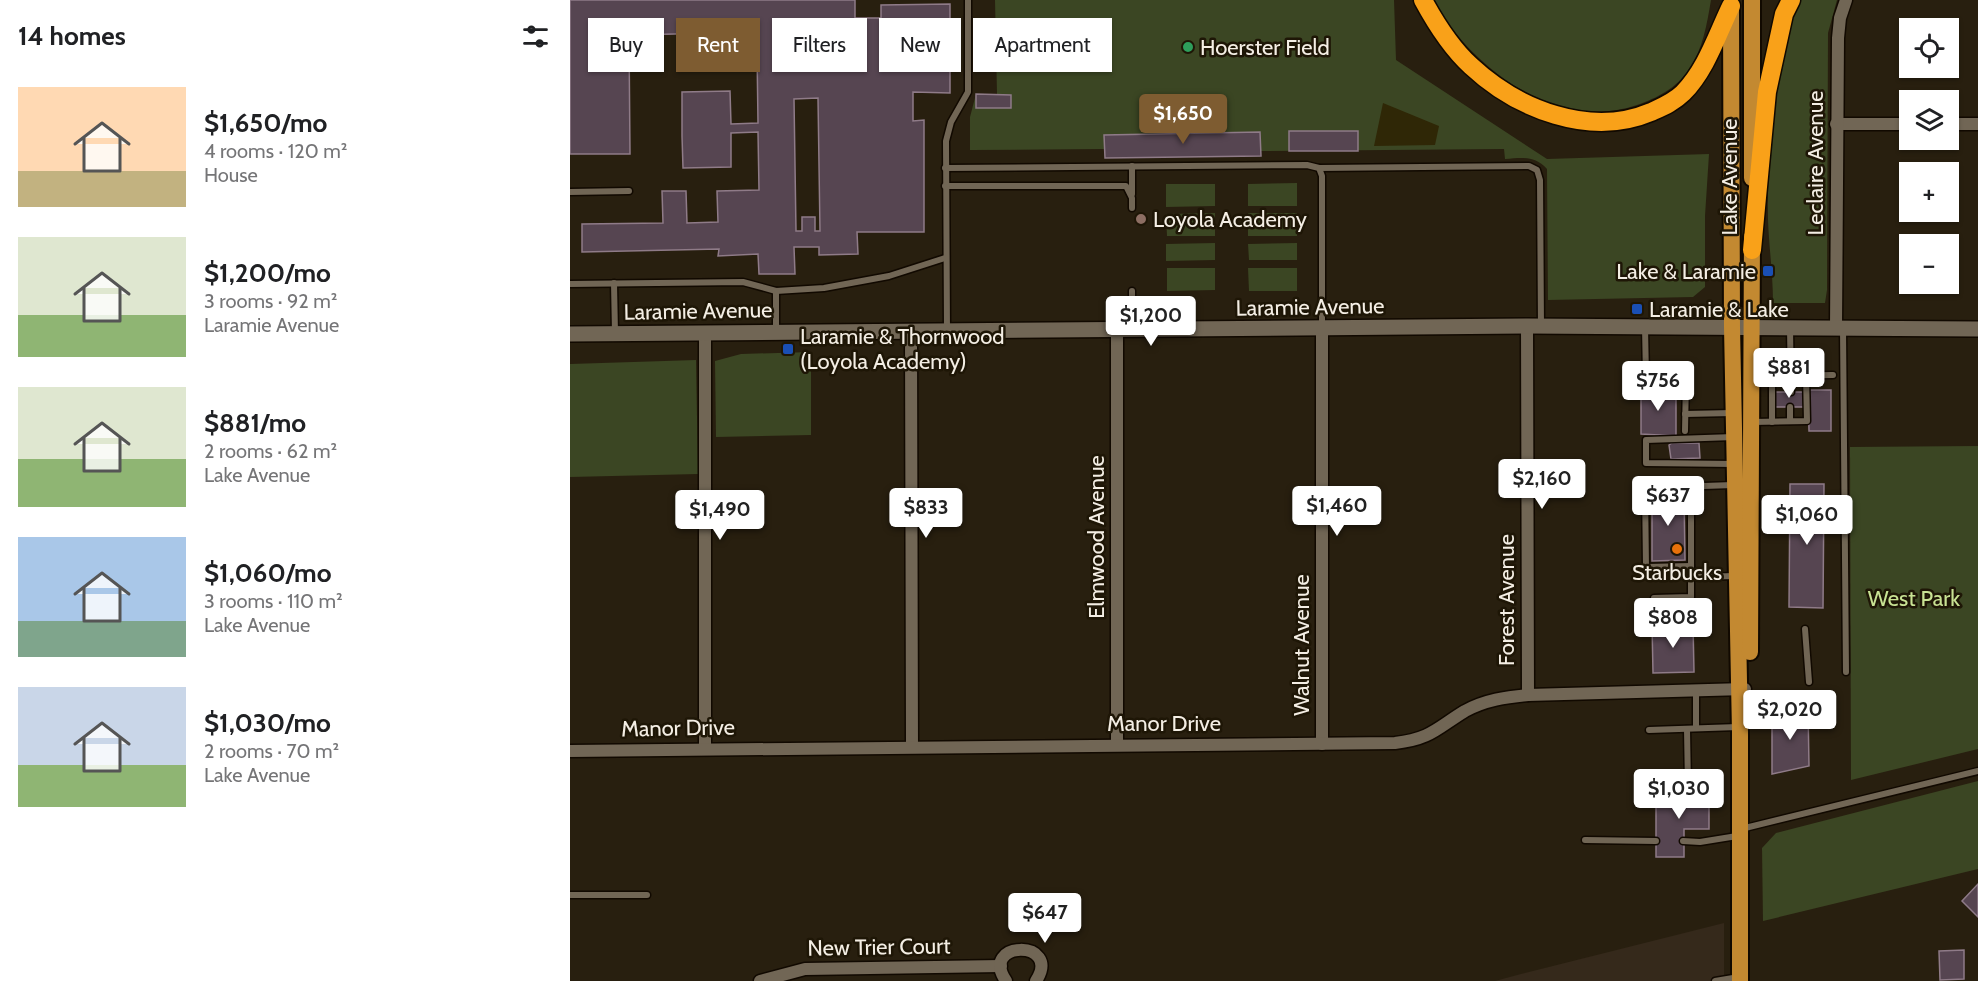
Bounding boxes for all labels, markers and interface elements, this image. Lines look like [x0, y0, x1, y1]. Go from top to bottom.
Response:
chip: Buy [588, 18, 664, 72]
chip: Rent [676, 18, 760, 72]
chip: Filters [772, 18, 867, 72]
chip: New [879, 18, 961, 72]
chip: Apartment [973, 18, 1112, 72]
map controls [1899, 18, 1959, 294]
button: locate [1899, 18, 1959, 78]
text: 14 homes [18, 20, 126, 52]
icon: filters [519, 20, 552, 53]
place label: Hoerster Field [1200, 34, 1330, 61]
marker: Hoerster Field [1181, 40, 1195, 54]
street label: Leclaire Avenue [1802, 90, 1829, 236]
button: layers [1899, 90, 1959, 150]
pin: $1,650 [1134, 94, 1232, 145]
text: $1,650 [1153, 101, 1213, 125]
text: $1,650/mo [204, 107, 327, 139]
icon: home [66, 111, 138, 183]
street label: Lake Avenue [1716, 119, 1743, 235]
text: 4 rooms · 120 m² [204, 139, 347, 163]
button: + [1899, 162, 1959, 222]
text: House [204, 163, 258, 187]
place label: Loyola Academy [1153, 206, 1307, 233]
marker: Loyola Academy [1134, 212, 1148, 226]
button: − [1899, 234, 1959, 294]
text: $1,200/mo [204, 257, 331, 289]
place label: Lake & Laramie [1616, 258, 1756, 285]
icon: home [66, 261, 138, 333]
marker: Lake & Laramie [1761, 264, 1775, 278]
text: 3 rooms · 92 m² [204, 289, 337, 313]
street label: Laramie Avenue [1235, 292, 1385, 322]
street label: Laramie Avenue [623, 296, 773, 326]
pin: $1,200 [1102, 296, 1200, 347]
place label: Laramie & Lake [1649, 296, 1789, 323]
marker: Laramie & Lake [1630, 302, 1644, 316]
text: $1,200 [1120, 303, 1182, 327]
text: Laramie Avenue [204, 313, 339, 337]
place label: Laramie & Thornwood (Loyola Academy) [800, 323, 1004, 375]
marker: Laramie & Thornwood (Loyola Academy) [781, 342, 795, 356]
pin: $881 [1753, 348, 1825, 399]
text: $881 [1767, 355, 1811, 379]
pin: $756 [1622, 361, 1694, 412]
text: $756 [1636, 368, 1680, 392]
text: $881/mo [204, 407, 306, 439]
icon: home [66, 411, 138, 483]
text: 2 rooms · 62 m² [204, 439, 337, 463]
street label: Elmwood Avenue [1083, 455, 1110, 619]
pin: $2,160 [1493, 459, 1591, 510]
text: Lake Avenue [204, 463, 310, 487]
text: $2,160 [1512, 466, 1572, 490]
pin: $637 [1632, 476, 1704, 527]
text: $637 [1646, 483, 1690, 507]
pin: $1,460 [1288, 486, 1386, 537]
pin: $833 [890, 488, 962, 539]
pin: $1,490 [671, 490, 769, 541]
text: $1,460 [1306, 493, 1368, 517]
text: $833 [903, 495, 949, 519]
pin: $1,060 [1758, 495, 1856, 546]
text: $1,490 [689, 497, 751, 521]
text: $1,060 [1776, 502, 1838, 526]
street label: Forest Avenue [1493, 534, 1520, 666]
marker: Starbucks [1670, 542, 1684, 556]
text: $1,060/mo [204, 557, 332, 589]
place label: Starbucks [1632, 559, 1722, 586]
icon: home [66, 561, 138, 633]
street label: Walnut Avenue [1288, 574, 1315, 716]
park label: West Park [1868, 585, 1960, 612]
text: 3 rooms · 110 m² [204, 589, 343, 613]
pin: $808 [1637, 598, 1709, 649]
text: $808 [1648, 605, 1698, 629]
text: Lake Avenue [204, 613, 310, 637]
pin: $2,020 [1741, 690, 1839, 741]
text: $2,020 [1757, 697, 1823, 721]
text: $1,030/mo [204, 707, 331, 739]
street label: Manor Drive [1107, 710, 1221, 737]
icon: home [66, 711, 138, 783]
street label: Manor Drive [621, 714, 735, 742]
text: 2 rooms · 70 m² [204, 739, 339, 763]
text: Lake Avenue [204, 763, 310, 787]
pin: $1,030 [1630, 769, 1728, 820]
text: $1,030 [1648, 776, 1710, 800]
pin: $647 [1009, 893, 1081, 944]
text: $647 [1022, 900, 1068, 924]
street label: New Trier Court [807, 932, 951, 962]

